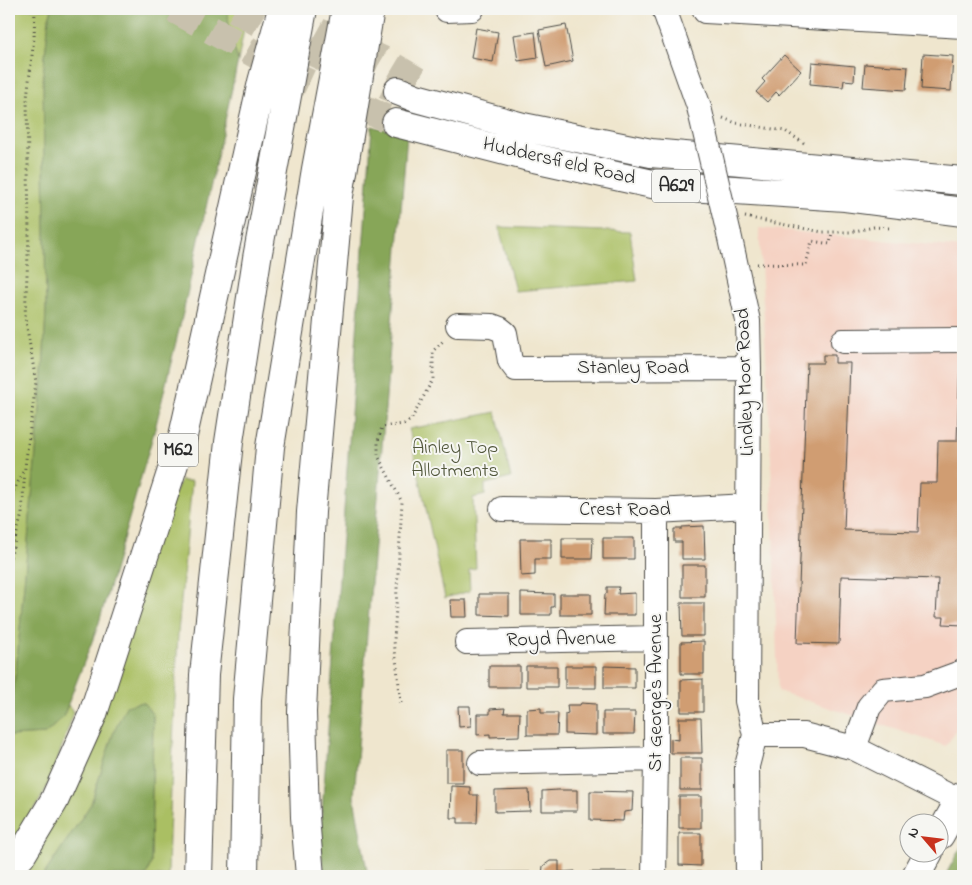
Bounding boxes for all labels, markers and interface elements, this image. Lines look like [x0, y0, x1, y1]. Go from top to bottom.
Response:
street label: Huddersfield Road [480, 130, 638, 194]
road number: A629 [652, 170, 700, 202]
street label: Lindley Moor Road [729, 307, 763, 457]
street label: Stanley Road [577, 354, 689, 383]
road number: M62 [158, 434, 198, 466]
park label: Ainley Top Allotments [411, 434, 499, 486]
street label: Crest Road [579, 496, 671, 525]
street label: St George's Avenue [642, 614, 672, 772]
street label: Royd Avenue [506, 625, 616, 655]
north arrow [900, 812, 950, 862]
text: N [902, 823, 925, 842]

